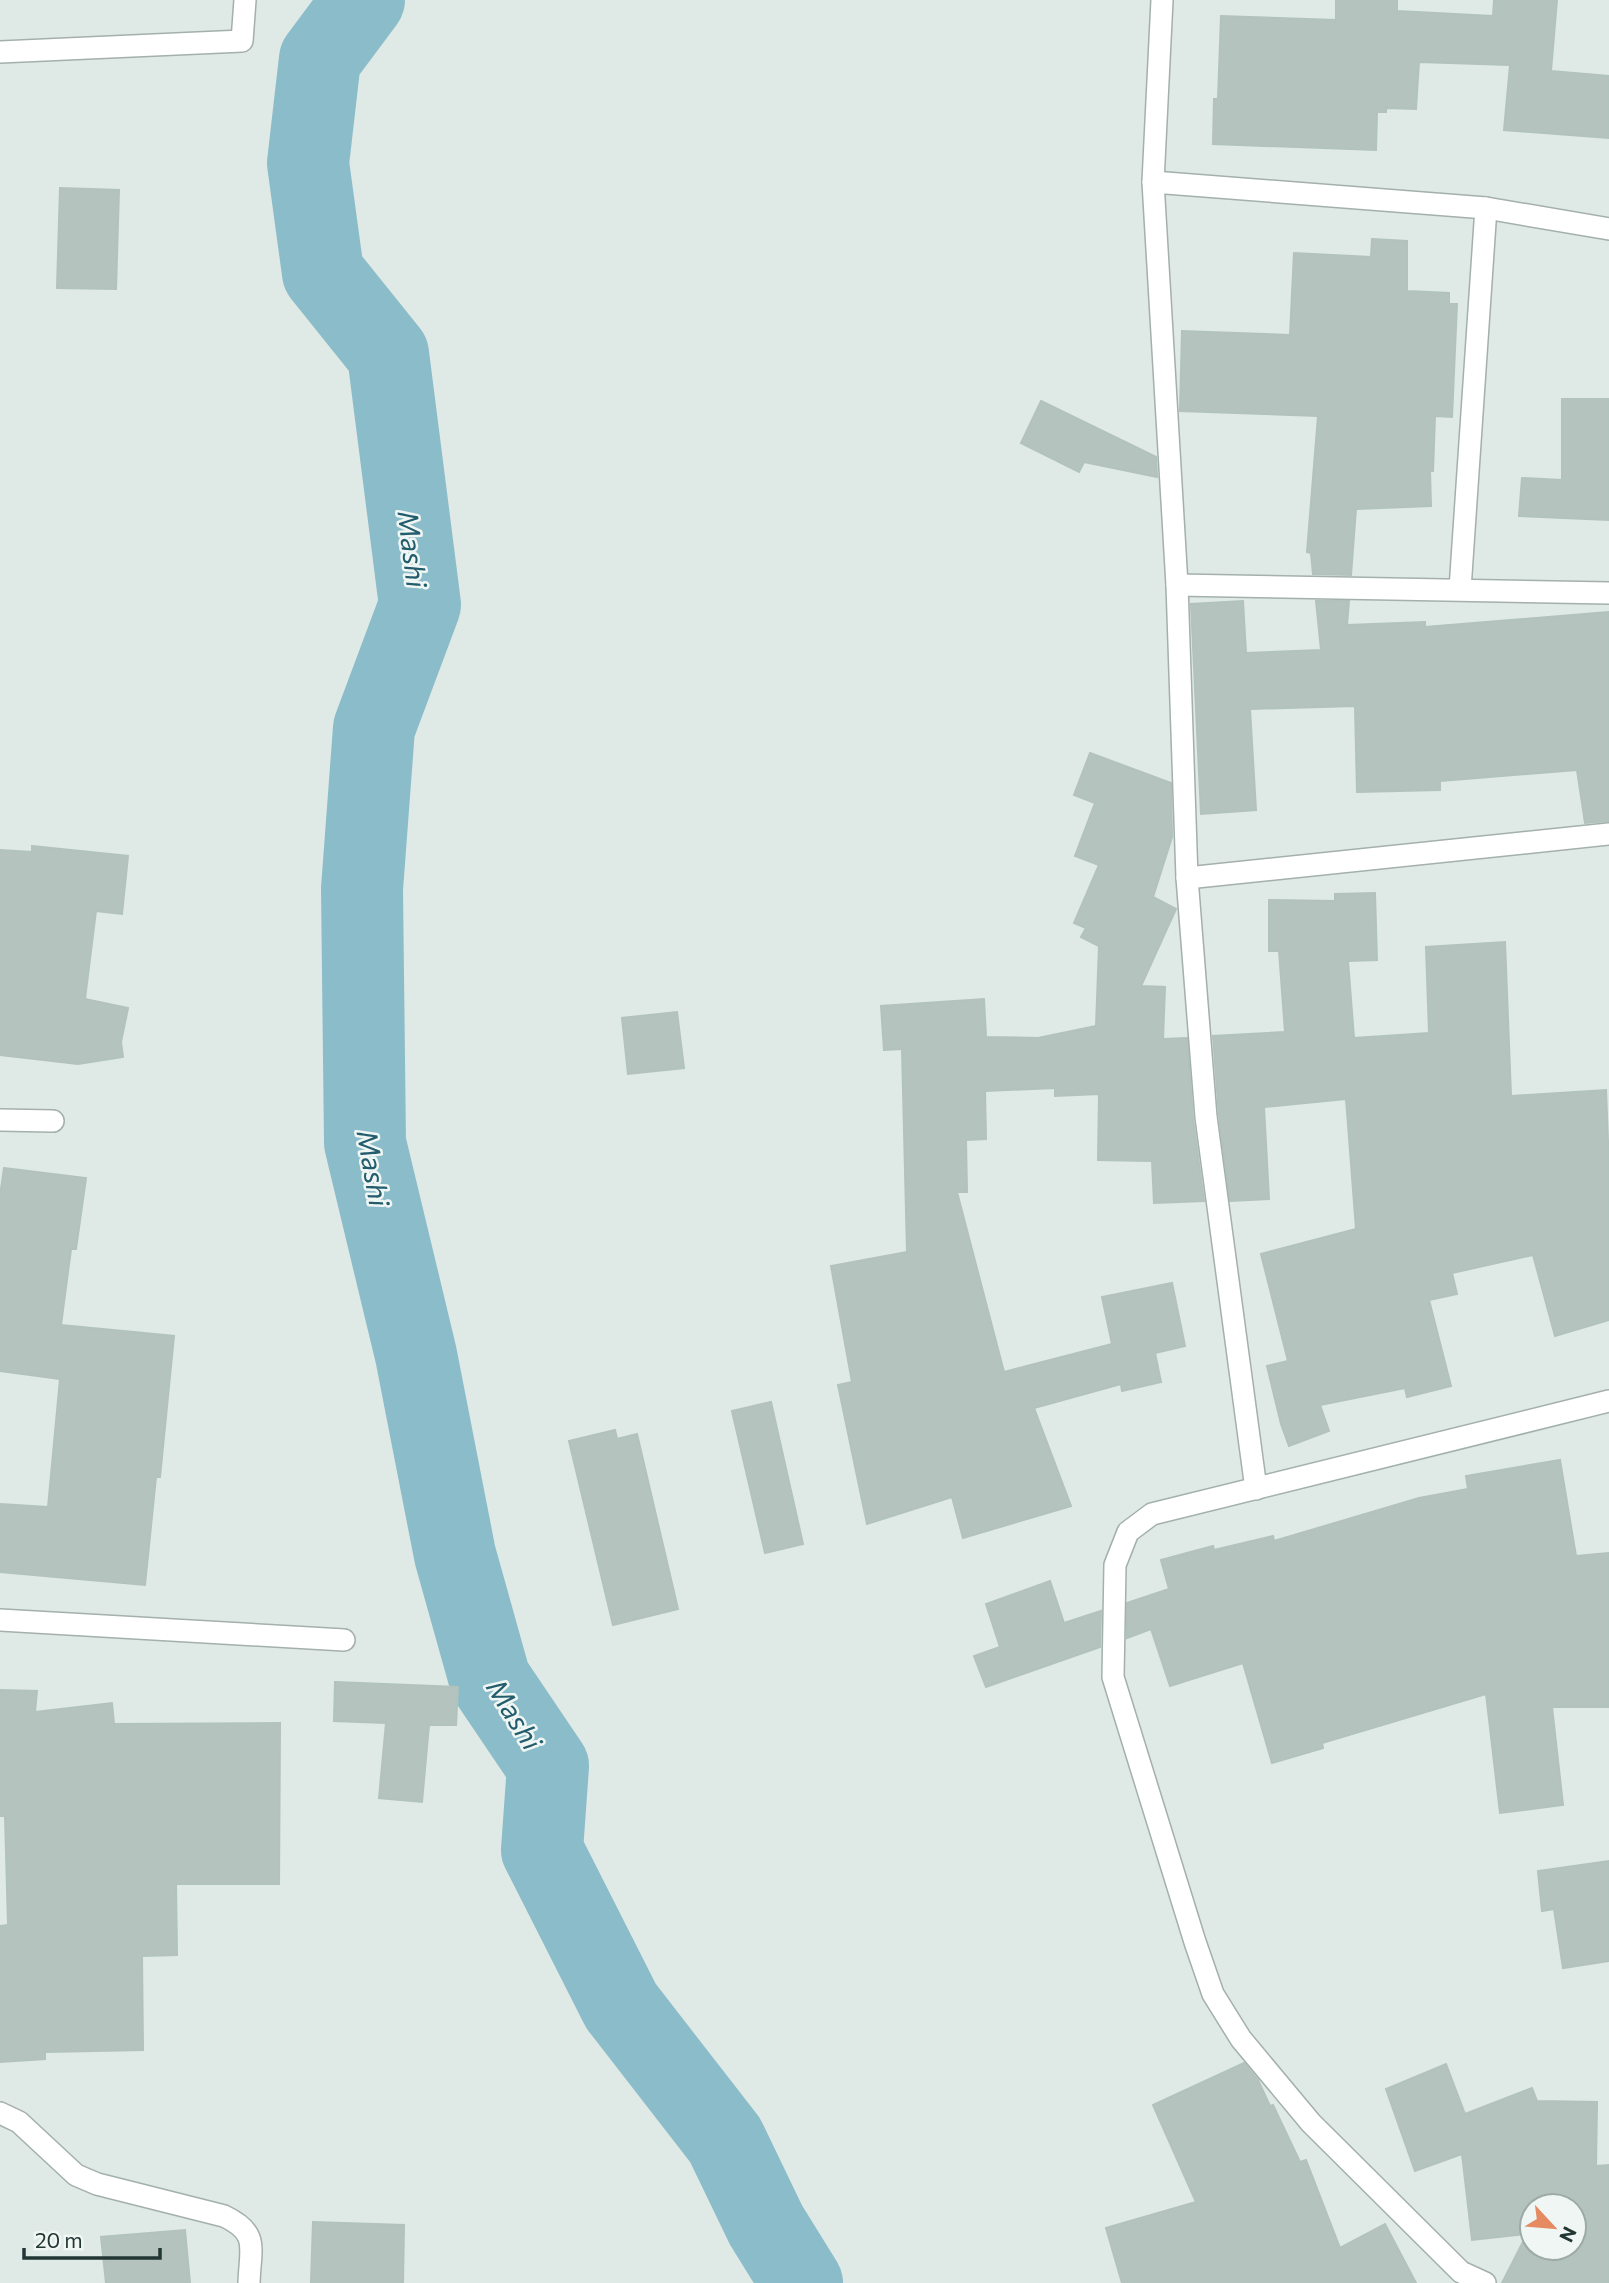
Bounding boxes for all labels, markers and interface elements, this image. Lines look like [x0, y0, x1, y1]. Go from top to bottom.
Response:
water label: Mashi [391, 509, 435, 590]
water label: Mashi [351, 1127, 398, 1210]
water label: Mashi [480, 1672, 550, 1756]
north arrow [1518, 2192, 1588, 2262]
scale bar [24, 2216, 161, 2260]
text: N [1555, 2223, 1582, 2246]
text: 20 m [35, 2227, 83, 2252]

